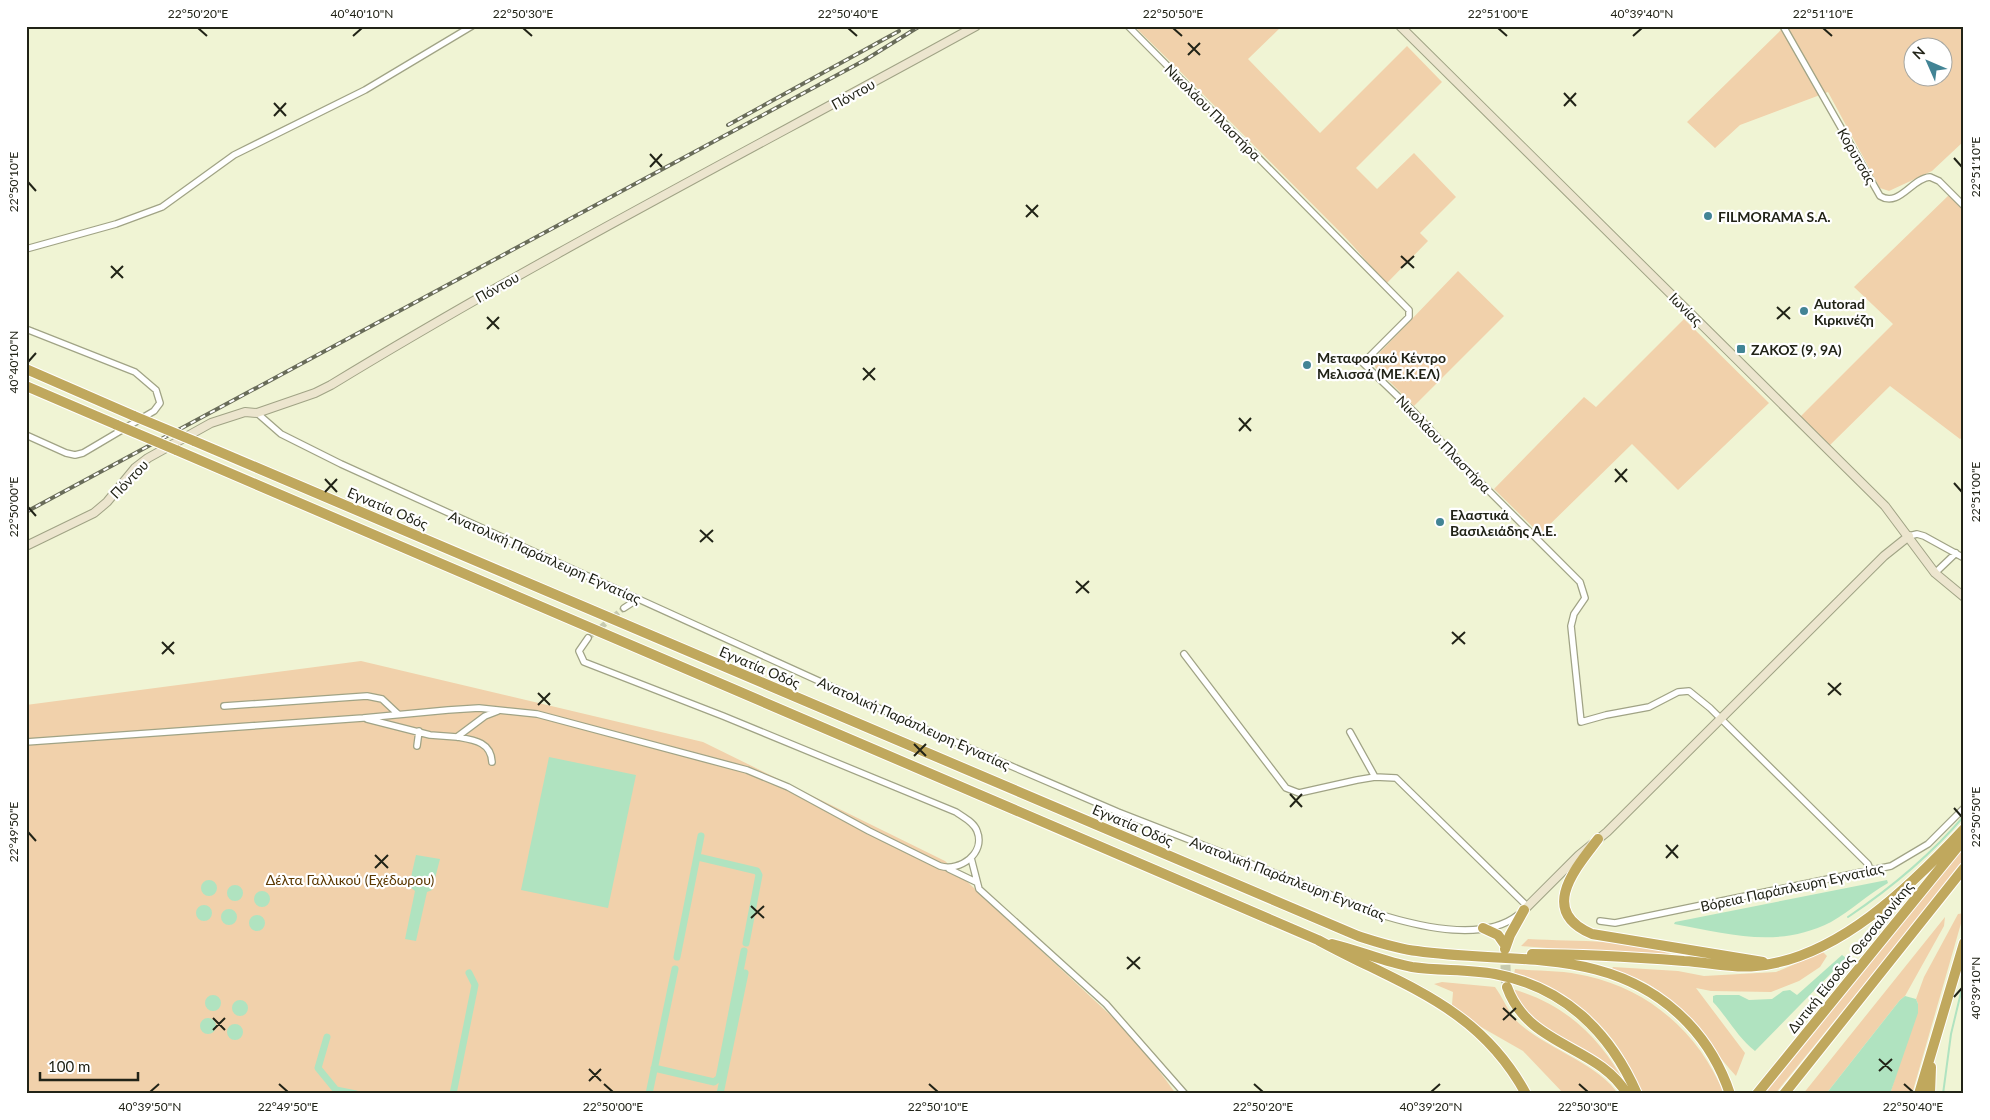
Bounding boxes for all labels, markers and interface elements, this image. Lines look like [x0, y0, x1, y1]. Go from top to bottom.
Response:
text: 22°50'20"E [168, 6, 228, 21]
text: 40°40'10"N [331, 6, 393, 21]
text: 22°50'30"E [493, 6, 553, 21]
text: 22°50'40"E [818, 6, 878, 21]
text: 22°50'50"E [1143, 6, 1203, 21]
text: 22°51'00"E [1468, 6, 1528, 21]
text: 40°39'40"N [1611, 6, 1673, 21]
text: 22°51'10"E [1793, 6, 1853, 21]
north arrow [1902, 38, 1952, 88]
text: N [1909, 43, 1928, 62]
street label: Νικολάου Πλαστήρα [1161, 60, 1265, 164]
street label: Πόντου [828, 75, 878, 113]
street label: Κορυτσάς [1834, 125, 1880, 187]
text: 22°51'10"E [1968, 137, 1983, 197]
text: 22°50'10"E [6, 152, 21, 212]
place label: FILMORAMA S.A. [1718, 208, 1831, 225]
marker: FILMORAMA S.A. [1702, 210, 1714, 222]
street label: Πόντου [472, 268, 522, 306]
street label: Ιωνίας [1666, 289, 1706, 329]
place label: Autorad Κιρκινέζη [1813, 295, 1874, 328]
marker: Autorad Κιρκινέζη [1798, 305, 1810, 317]
text: 40°40'10"N [6, 331, 21, 393]
place label: ΖΑΚΟΣ (9, 9Α) [1751, 341, 1842, 358]
marker: ΖΑΚΟΣ (9, 9Α) [1735, 343, 1747, 355]
place label: Μεταφορικό Κέντρο Μελισσά (ΜΕ.Κ.ΕΛ) [1317, 349, 1446, 382]
marker: Μεταφορικό Κέντρο Μελισσά (ΜΕ.Κ.ΕΛ) [1301, 359, 1313, 371]
street label: Νικολάου Πλαστήρα [1393, 392, 1495, 497]
street label: Πόντου [106, 456, 152, 502]
text: 22°51'00"E [1968, 462, 1983, 522]
text: 22°50'00"E [6, 477, 21, 537]
street label: Εγνατία Οδός [345, 483, 431, 533]
place label: Ελαστικά Βασιλειάδης Α.Ε. [1450, 506, 1556, 539]
street label: Ανατολική Παράπλευρη Εγνατίας [446, 507, 644, 607]
marker: Ελαστικά Βασιλειάδης Α.Ε. [1434, 516, 1446, 528]
street label: Εγνατία Οδός [717, 642, 803, 692]
street label: Ανατολική Παράπλευρη Εγνατίας [815, 673, 1013, 773]
text: 22°50'50"E [1968, 787, 1983, 847]
street label: Εγνατία Οδός [1090, 800, 1176, 850]
text: 22°49'50"E [6, 802, 21, 862]
street label: Ανατολική Παράπλευρη Εγνατίας [1188, 833, 1389, 923]
street label: Βόρεια Παράπλευρη Εγνατίας [1699, 859, 1886, 915]
park label: Δέλτα Γαλλικού (Εχέδωρου) [266, 871, 435, 888]
street label: Δυτική Είσοδος Θεσσαλονίκης [1784, 877, 1917, 1036]
text: 40°39'10"N [1968, 957, 1983, 1019]
scale bar [40, 1050, 138, 1082]
text: 100 m [48, 1057, 90, 1075]
text: 40°39'50"N [119, 1099, 181, 1114]
text: 22°49'50"E [258, 1099, 318, 1114]
text: 22°50'00"E [583, 1099, 643, 1114]
text: 22°50'10"E [908, 1099, 968, 1114]
text: 22°50'20"E [1233, 1099, 1293, 1114]
text: 40°39'20"N [1400, 1099, 1462, 1114]
text: 22°50'30"E [1558, 1099, 1618, 1114]
text: 22°50'40"E [1883, 1099, 1943, 1114]

